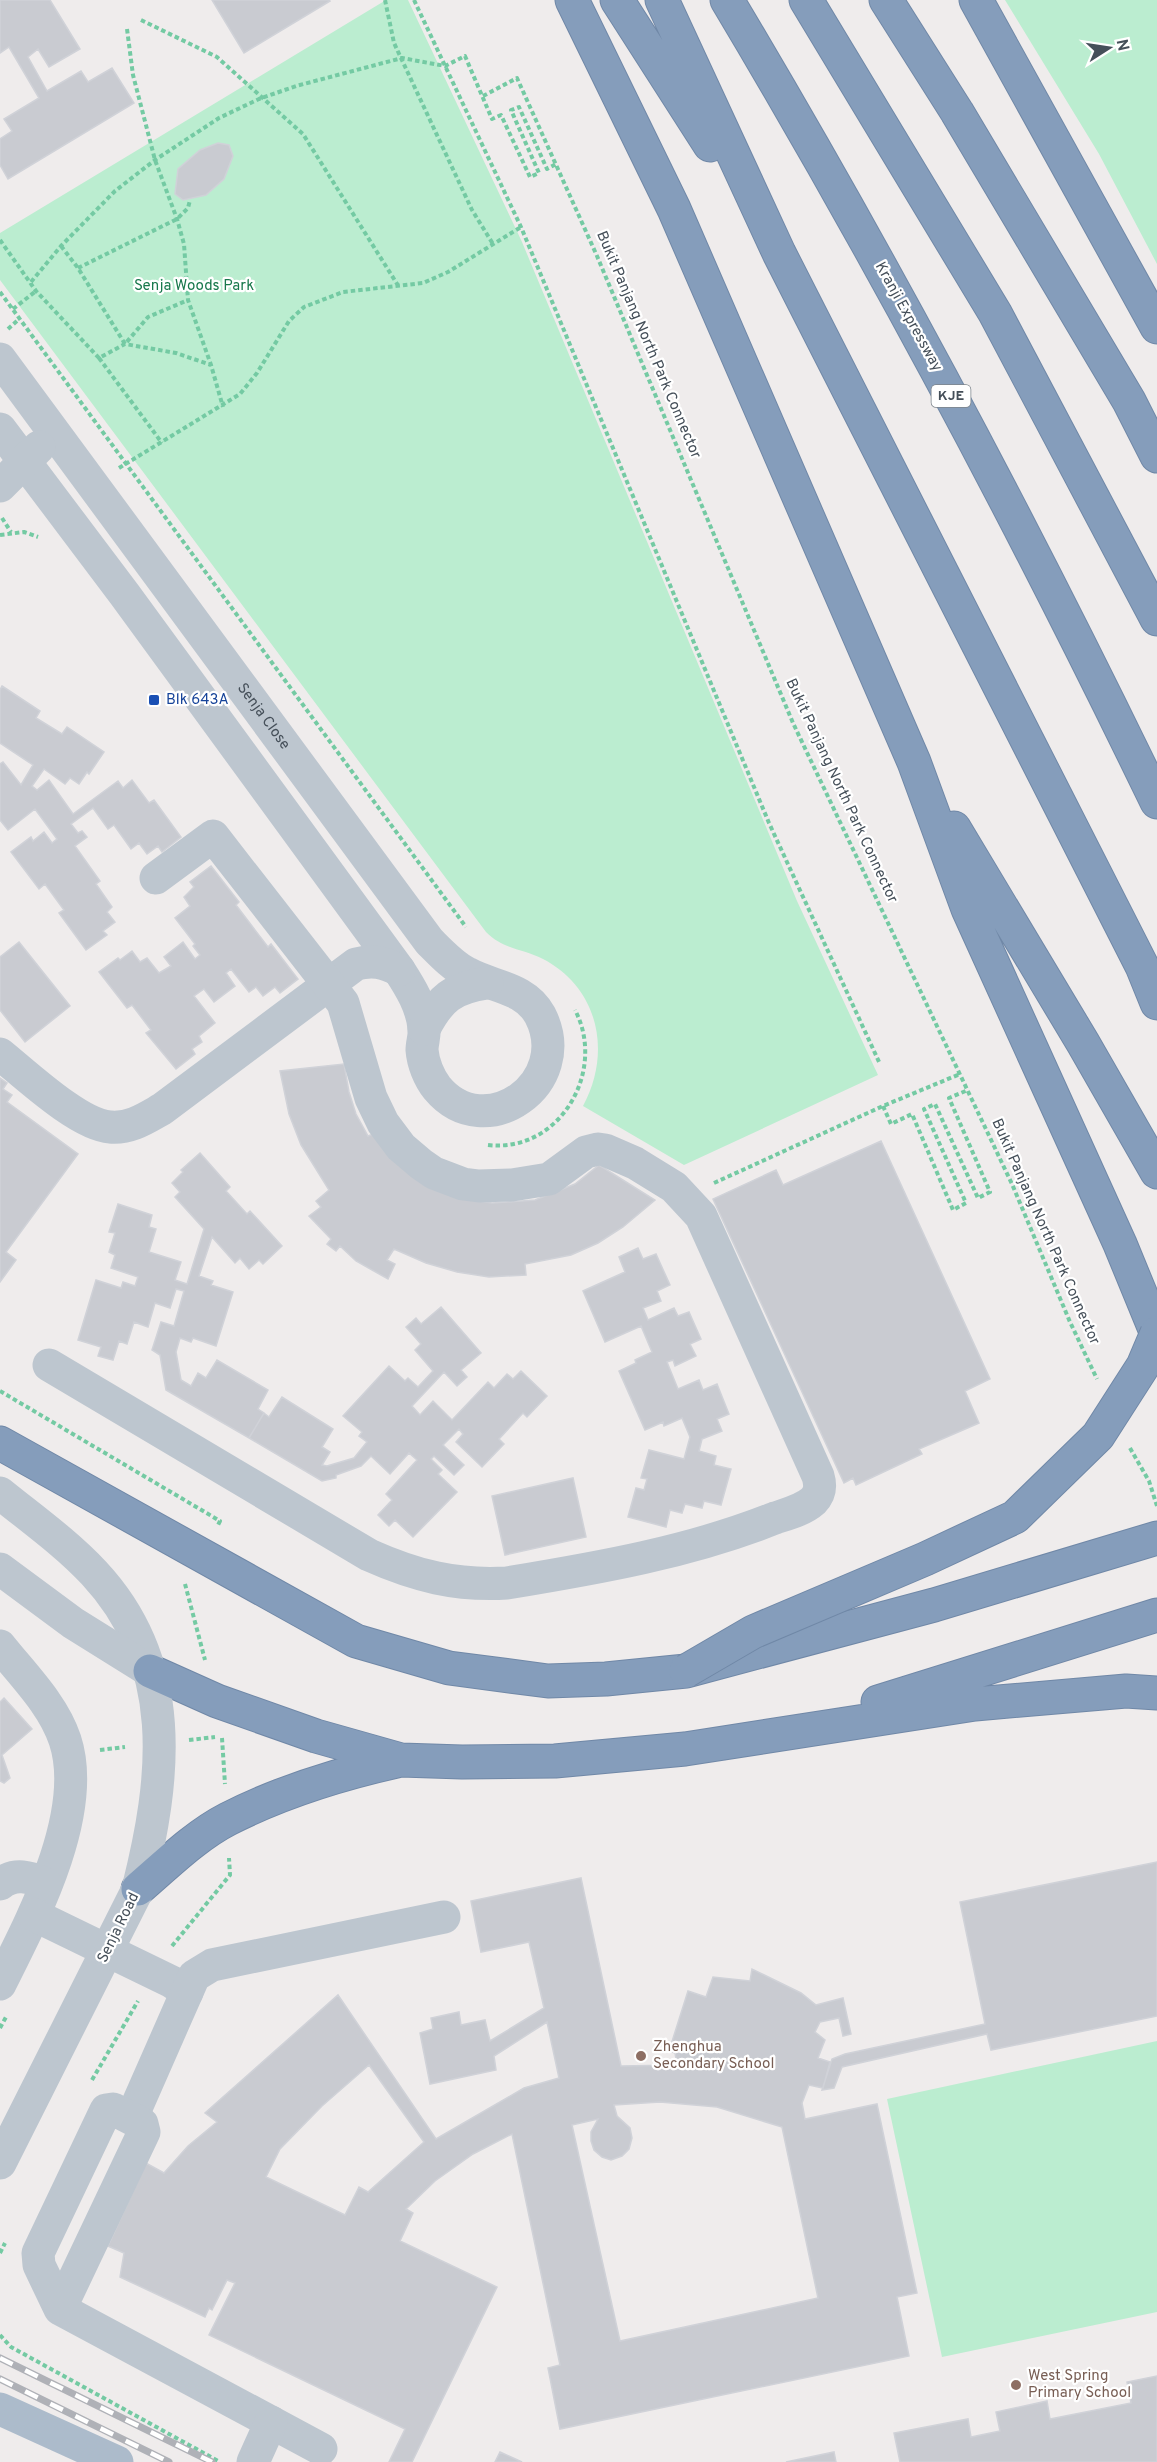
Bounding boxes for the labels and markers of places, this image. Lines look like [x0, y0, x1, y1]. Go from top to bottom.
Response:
place label: Blk 643A [166, 691, 229, 710]
marker: Blk 643A [147, 693, 161, 707]
place label: Zhenghua Secondary School [653, 2038, 774, 2074]
marker: Zhenghua Secondary School [634, 2049, 648, 2063]
place label: West Spring Primary School [1028, 2367, 1131, 2403]
marker: West Spring Primary School [1009, 2378, 1023, 2392]

